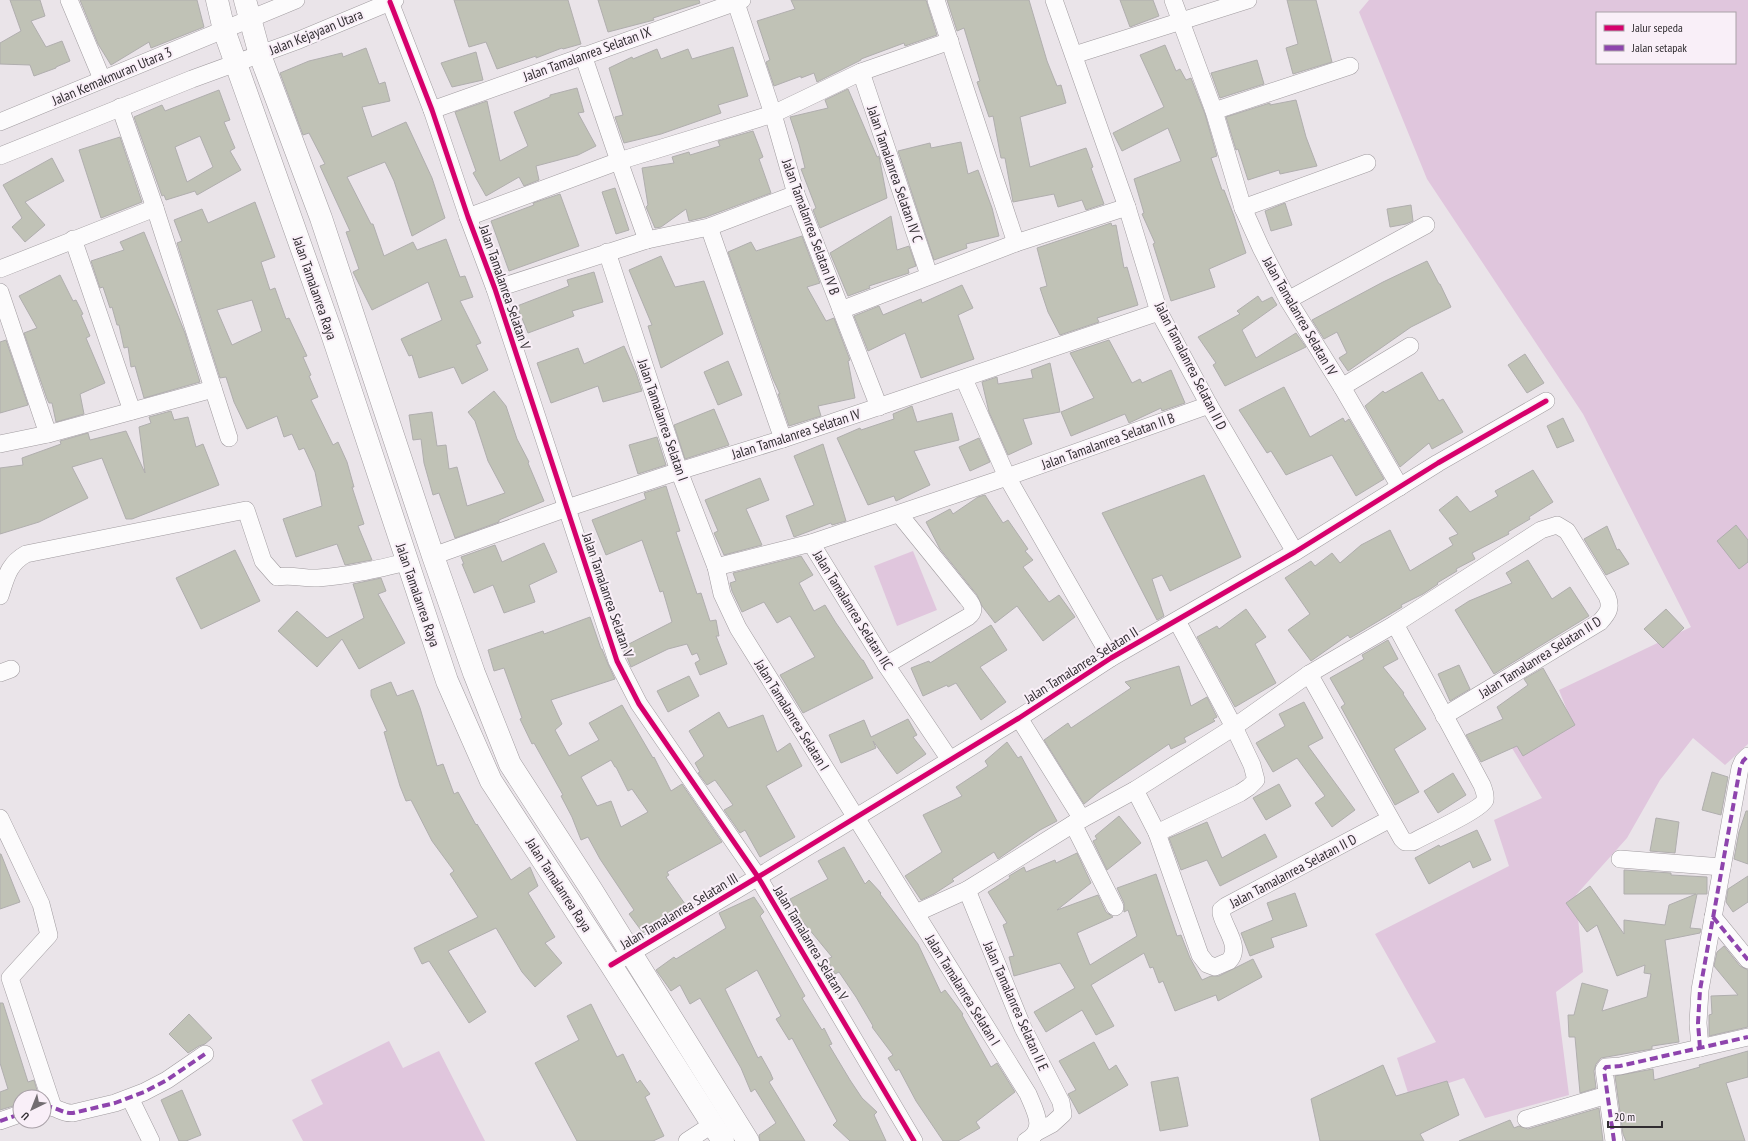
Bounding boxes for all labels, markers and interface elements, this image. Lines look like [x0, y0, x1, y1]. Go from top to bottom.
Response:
street label: Jalan Kejayaan Utara [266, 5, 365, 59]
legend [1596, 12, 1736, 64]
text: Jalur sepeda [1631, 20, 1683, 35]
street label: Jalan Tamalanrea Selatan IX [520, 23, 653, 86]
text: Jalan setapak [1631, 40, 1687, 55]
street label: Jalan Kemakmuran Utara 3 [48, 43, 175, 110]
street label: Jalan Tamalanrea Selatan IV C [863, 102, 927, 245]
street label: Jalan Tamalanrea Selatan IV B [778, 156, 844, 297]
street label: Jalan Tamalanrea Selatan V [475, 221, 535, 352]
street label: Jalan Tamalanrea Raya [289, 233, 341, 342]
street label: Jalan Tamalanrea Selatan IV [1258, 253, 1342, 379]
street label: Jalan Tamalanrea Selatan II D [1150, 298, 1231, 433]
street label: Jalan Tamalanrea Selatan I [633, 356, 692, 483]
street label: Jalan Tamalanrea Selatan IV [728, 405, 863, 464]
street label: Jalan Tamalanrea Selatan II B [1038, 409, 1177, 474]
street label: Jalan Tamalanrea Selatan V [578, 529, 638, 660]
street label: Jalan Tamalanrea Raya [392, 540, 444, 649]
street label: Jalan Tamalanrea Selatan IIC [808, 546, 897, 673]
street label: Jalan Tamalanrea Selatan II D [1475, 612, 1605, 703]
street label: Jalan Tamalanrea Selatan II [1020, 623, 1141, 708]
street label: Jalan Tamalanrea Selatan I [750, 655, 833, 774]
street label: Jalan Tamalanrea Selatan II D [1226, 830, 1360, 913]
street label: Jalan Tamalanrea Raya [521, 834, 596, 935]
street label: Jalan Tamalanrea Selatan III [616, 869, 741, 954]
street label: Jalan Tamalanrea Selatan V [769, 882, 853, 1004]
street label: Jalan Tamalanrea Selatan I [921, 930, 1004, 1049]
street label: Jalan Tamalanrea Selatan II E [979, 938, 1053, 1074]
north arrow [12, 1089, 52, 1129]
scale bar [1608, 1103, 1662, 1129]
text: U [18, 1109, 32, 1123]
text: 20 m [1614, 1109, 1635, 1124]

